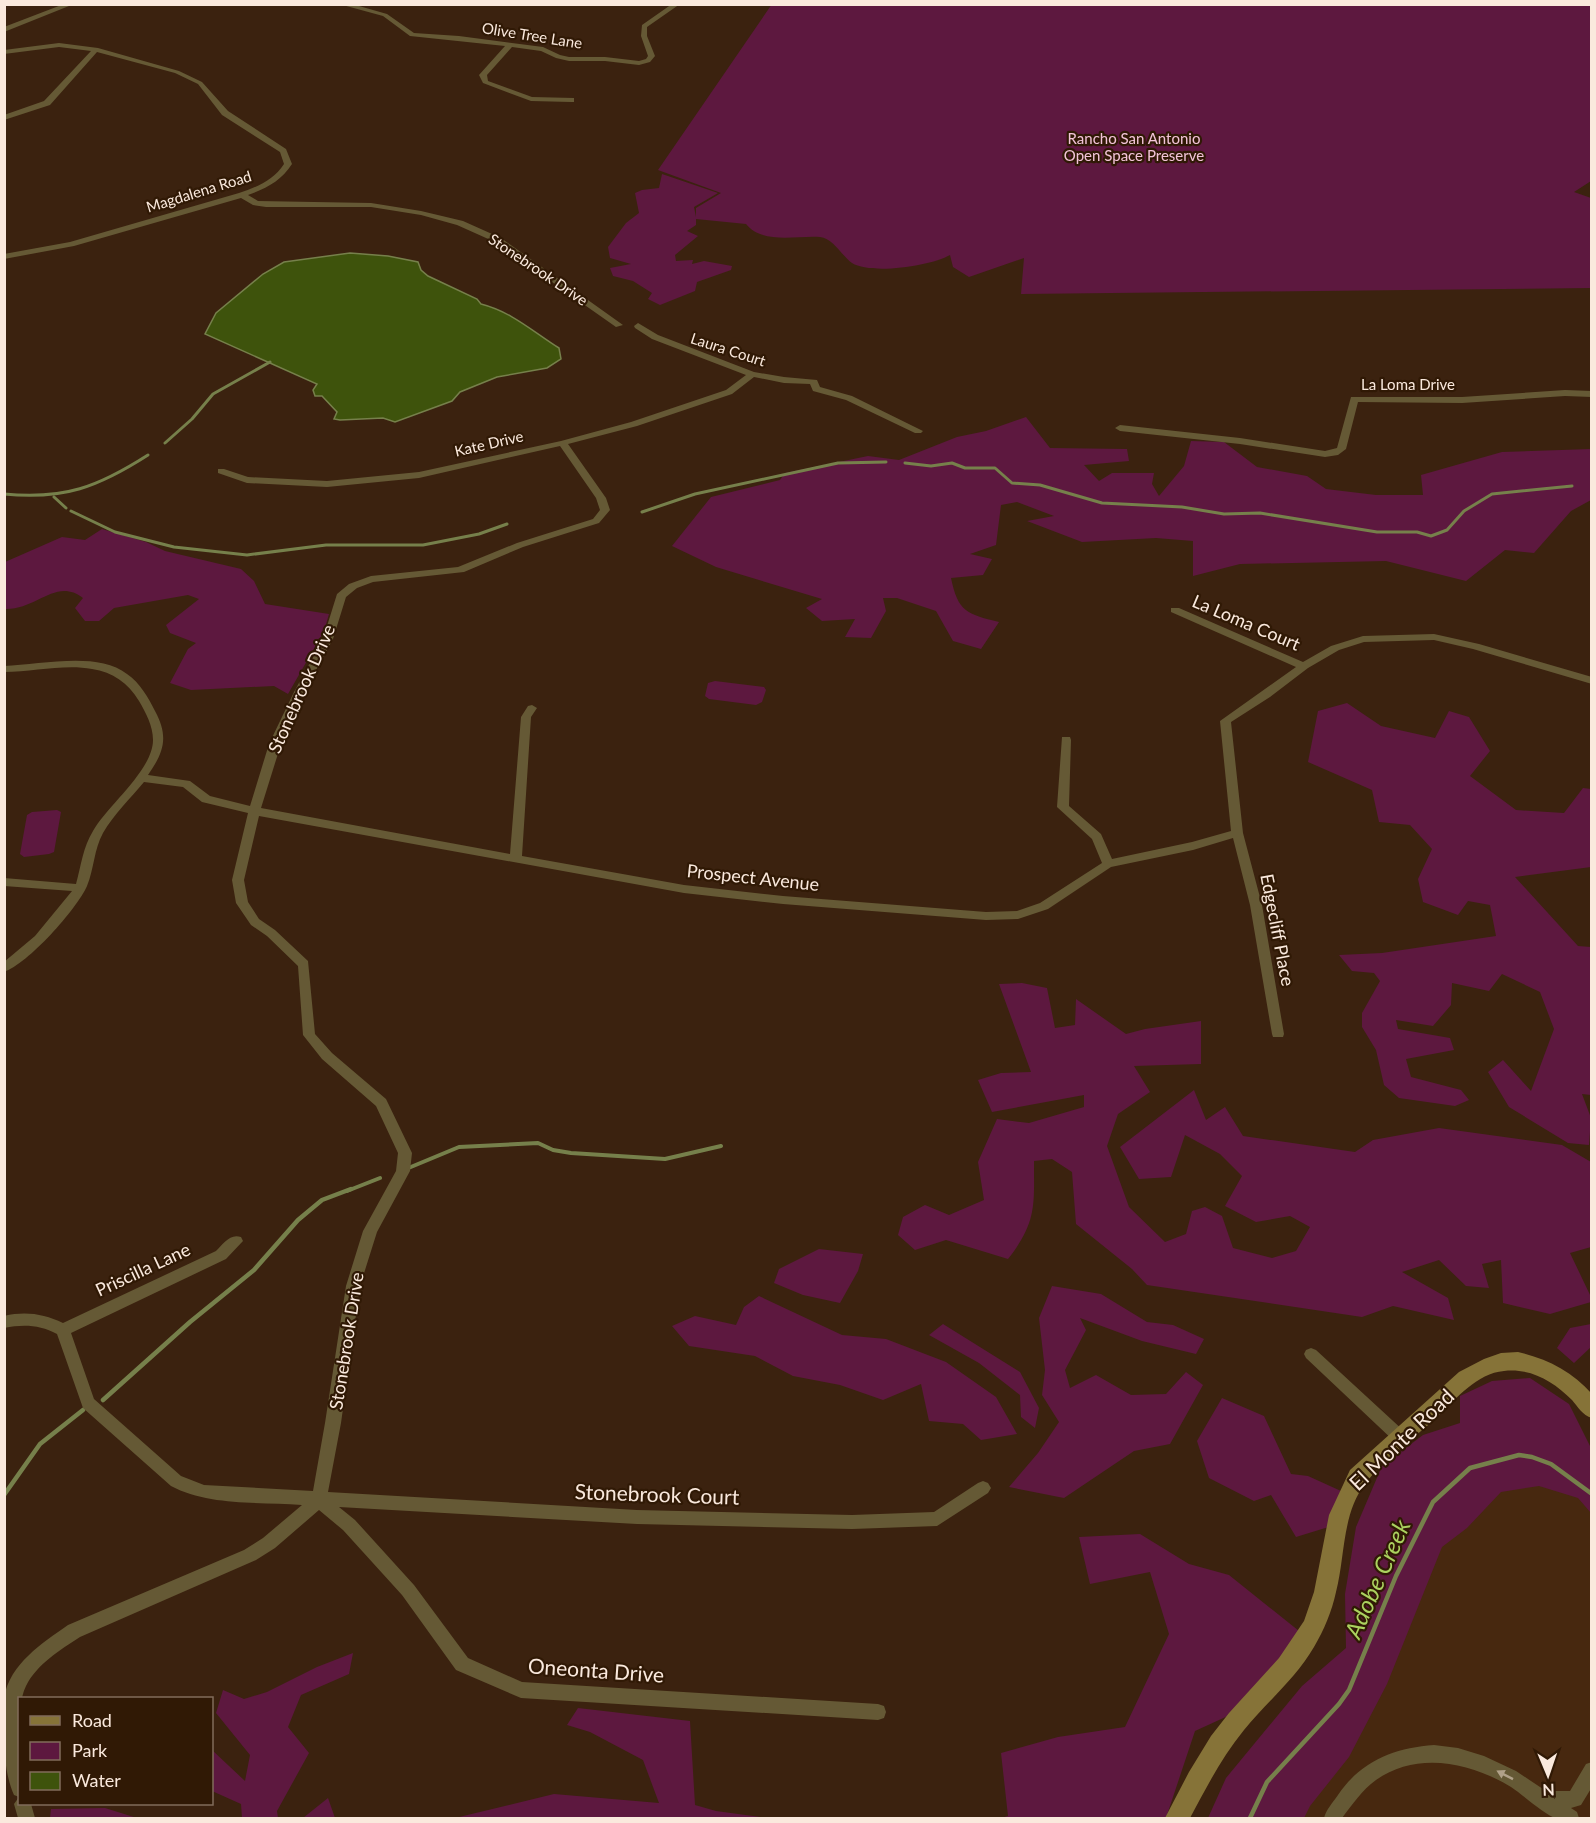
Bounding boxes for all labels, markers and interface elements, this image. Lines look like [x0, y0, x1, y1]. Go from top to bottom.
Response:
street label: Olive Tree Lane [481, 18, 584, 52]
park label: Rancho San Antonio Open Space Preserve [1064, 129, 1204, 164]
street label: Magdalena Road [144, 166, 254, 216]
street label: Stonebrook Drive [486, 229, 592, 309]
street label: Laura Court [689, 328, 769, 370]
street label: La Loma Drive [1361, 375, 1455, 393]
street label: Kate Drive [453, 426, 525, 460]
street label: La Loma Court [1189, 589, 1304, 655]
street label: Stonebrook Drive [263, 621, 339, 757]
street label: Prospect Avenue [686, 859, 820, 895]
street label: Edgecliff Place [1256, 872, 1300, 988]
street label: Priscilla Lane [92, 1238, 193, 1301]
street label: Stonebrook Drive [324, 1271, 368, 1411]
street label: El Monte Road [1344, 1383, 1458, 1495]
street label: Stonebrook Court [574, 1478, 740, 1509]
water label: Adobe Creek [1337, 1514, 1416, 1643]
street label: Oneonta Drive [527, 1652, 665, 1687]
legend [18, 1697, 213, 1805]
text: Road [72, 1709, 112, 1731]
text: Park [72, 1739, 108, 1761]
north arrow [1518, 1745, 1578, 1805]
text: Water [72, 1769, 121, 1791]
one-way arrow [1496, 1770, 1513, 1780]
text: N [1542, 1781, 1555, 1800]

